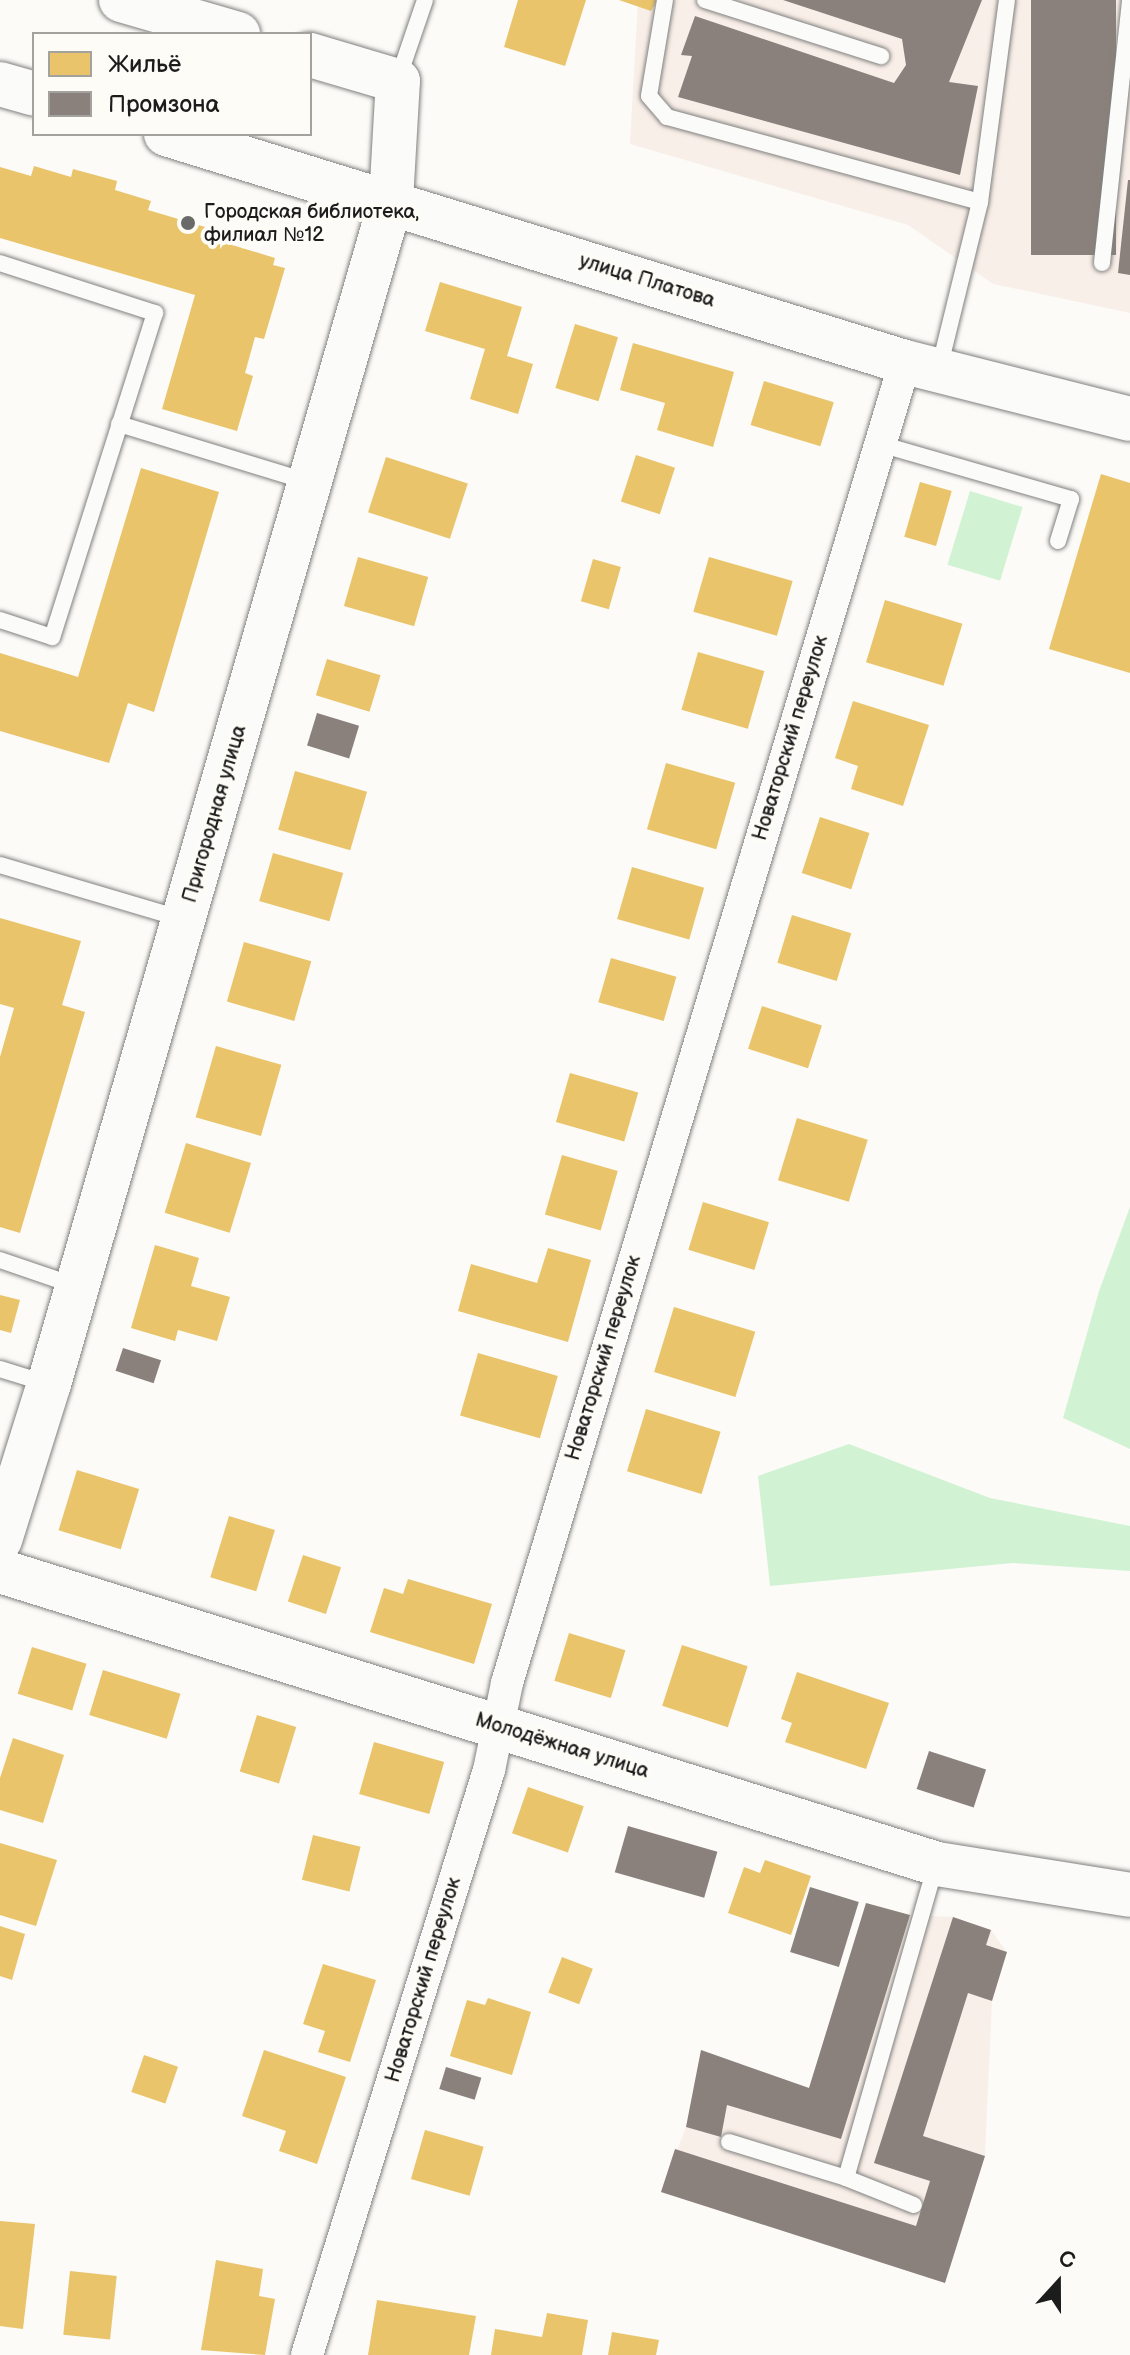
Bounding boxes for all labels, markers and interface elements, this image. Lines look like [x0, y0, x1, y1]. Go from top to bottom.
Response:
legend [32, 32, 312, 136]
text: Жильё [108, 50, 181, 79]
text: Промзона [108, 90, 220, 119]
place label: Городская библиотека, филиал №12 [204, 200, 419, 247]
marker: Городская библиотека, филиал №12 [179, 214, 197, 232]
street label: улица Платова [576, 249, 718, 313]
street label: Новаторский переулок [748, 632, 834, 844]
street label: Пригородная улица [178, 723, 252, 905]
street label: Новаторский переулок [561, 1252, 647, 1464]
street label: Молодёжная улица [472, 1708, 652, 1784]
street label: Новаторский переулок [381, 1874, 467, 2086]
north arrow [1018, 2243, 1098, 2323]
text: С [1055, 2245, 1079, 2275]

